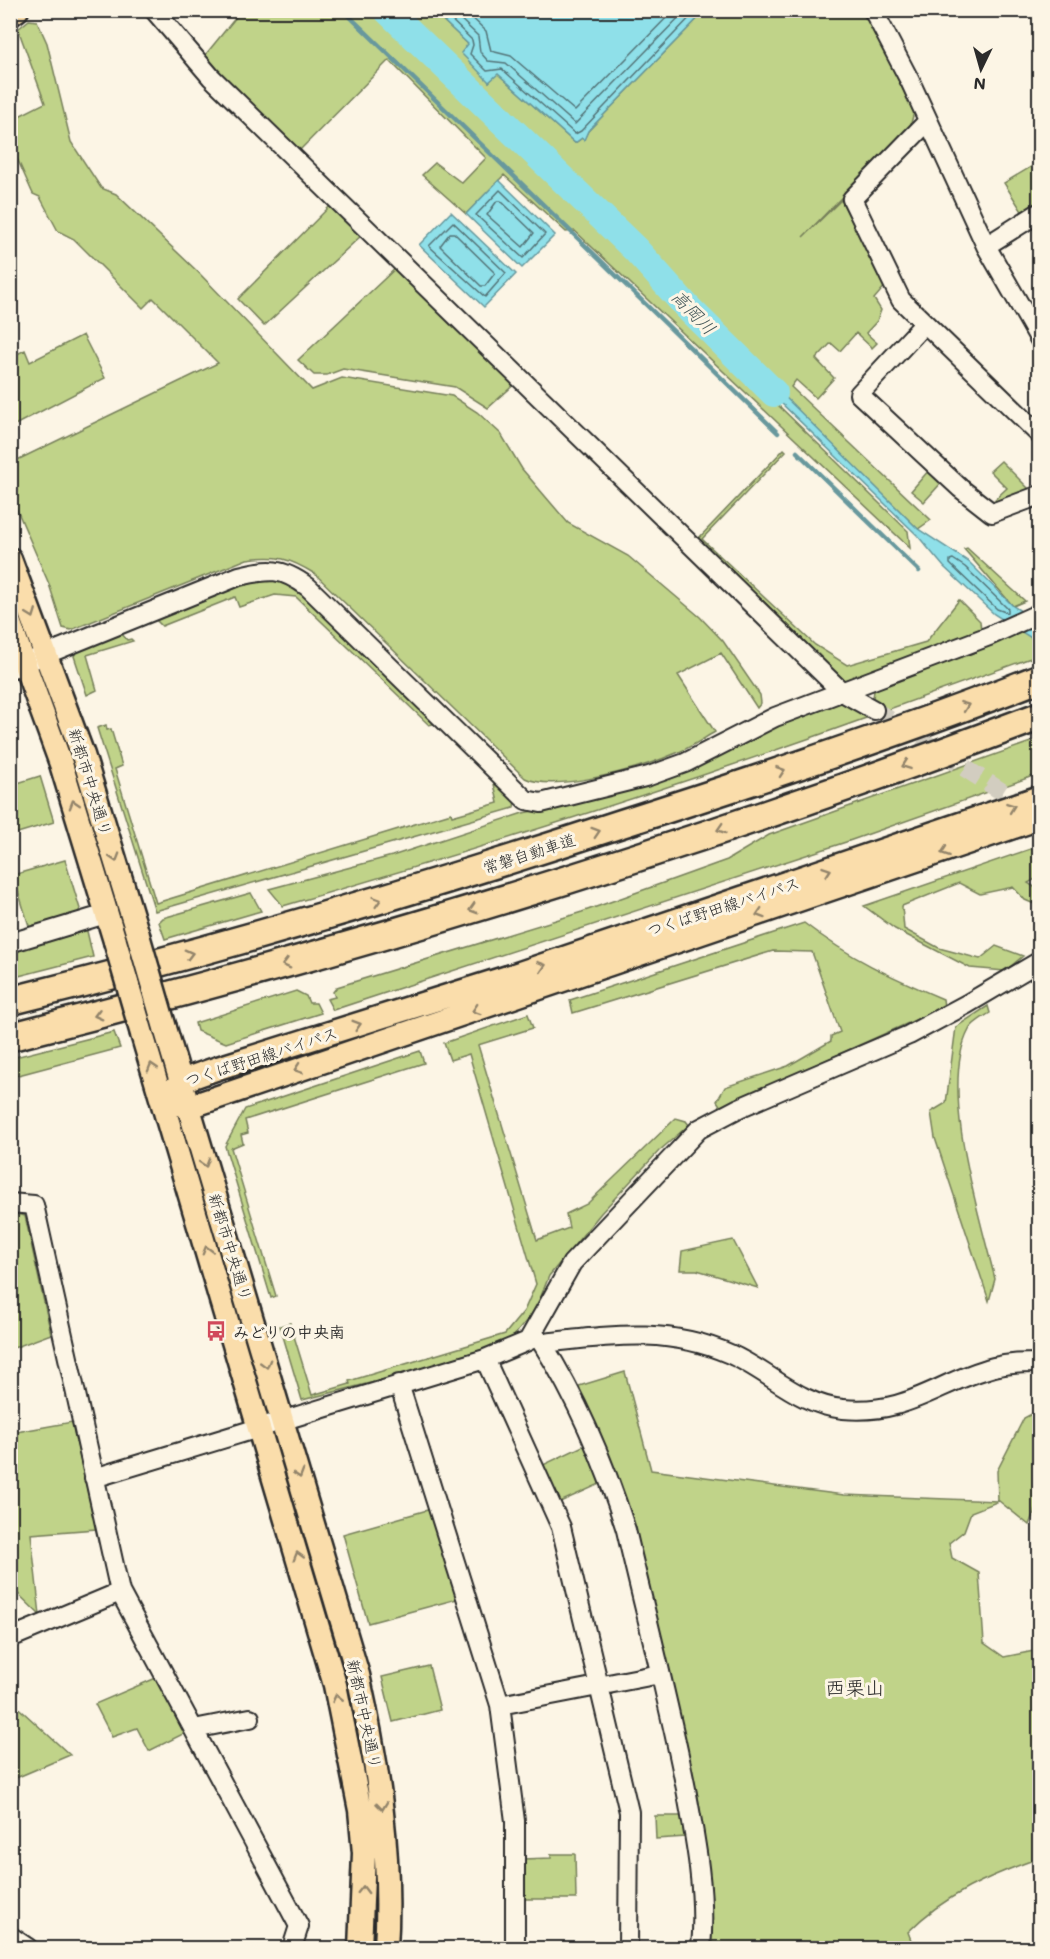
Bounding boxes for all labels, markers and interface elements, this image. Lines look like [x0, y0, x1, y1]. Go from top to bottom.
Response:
north arrow [951, 39, 1011, 99]
text: N [973, 73, 987, 95]
water label: 高岡川 [667, 284, 721, 340]
one-way arrow [25, 608, 38, 618]
one-way arrow [959, 701, 970, 714]
street label: 新都市中央通り [65, 725, 117, 839]
one-way arrow [901, 758, 911, 771]
one-way arrow [775, 766, 786, 779]
one-way arrow [69, 800, 81, 810]
one-way arrow [1005, 802, 1016, 814]
one-way arrow [716, 822, 727, 835]
one-way arrow [590, 827, 601, 839]
street label: 常磐自動車道 [480, 828, 578, 878]
one-way arrow [940, 844, 951, 857]
one-way arrow [108, 852, 120, 863]
one-way arrow [821, 865, 832, 878]
street label: つくば野田線バイパス [644, 871, 802, 941]
one-way arrow [371, 896, 382, 908]
one-way arrow [468, 902, 479, 914]
one-way arrow [755, 907, 766, 920]
one-way arrow [183, 949, 194, 961]
one-way arrow [281, 957, 292, 969]
one-way arrow [536, 960, 547, 973]
one-way arrow [471, 1002, 482, 1015]
one-way arrow [93, 1008, 103, 1020]
one-way arrow [351, 1020, 362, 1032]
street label: つくば野田線バイパス [182, 1021, 340, 1091]
one-way arrow [147, 1062, 159, 1073]
one-way arrow [293, 1062, 303, 1075]
one-way arrow [198, 1157, 211, 1168]
street label: 新都市中央通り [205, 1190, 257, 1304]
one-way arrow [202, 1245, 214, 1256]
bus stop icon: みどりの中央南 [204, 1319, 228, 1343]
place label: みどりの中央南 [233, 1321, 345, 1342]
one-way arrow [259, 1358, 271, 1369]
one-way arrow [292, 1469, 304, 1479]
one-way arrow [293, 1551, 305, 1562]
street label: 新都市中央通り [343, 1657, 387, 1771]
district label: 西栗山 [825, 1674, 885, 1700]
one-way arrow [332, 1693, 345, 1703]
one-way arrow [375, 1801, 387, 1810]
one-way arrow [357, 1886, 370, 1895]

